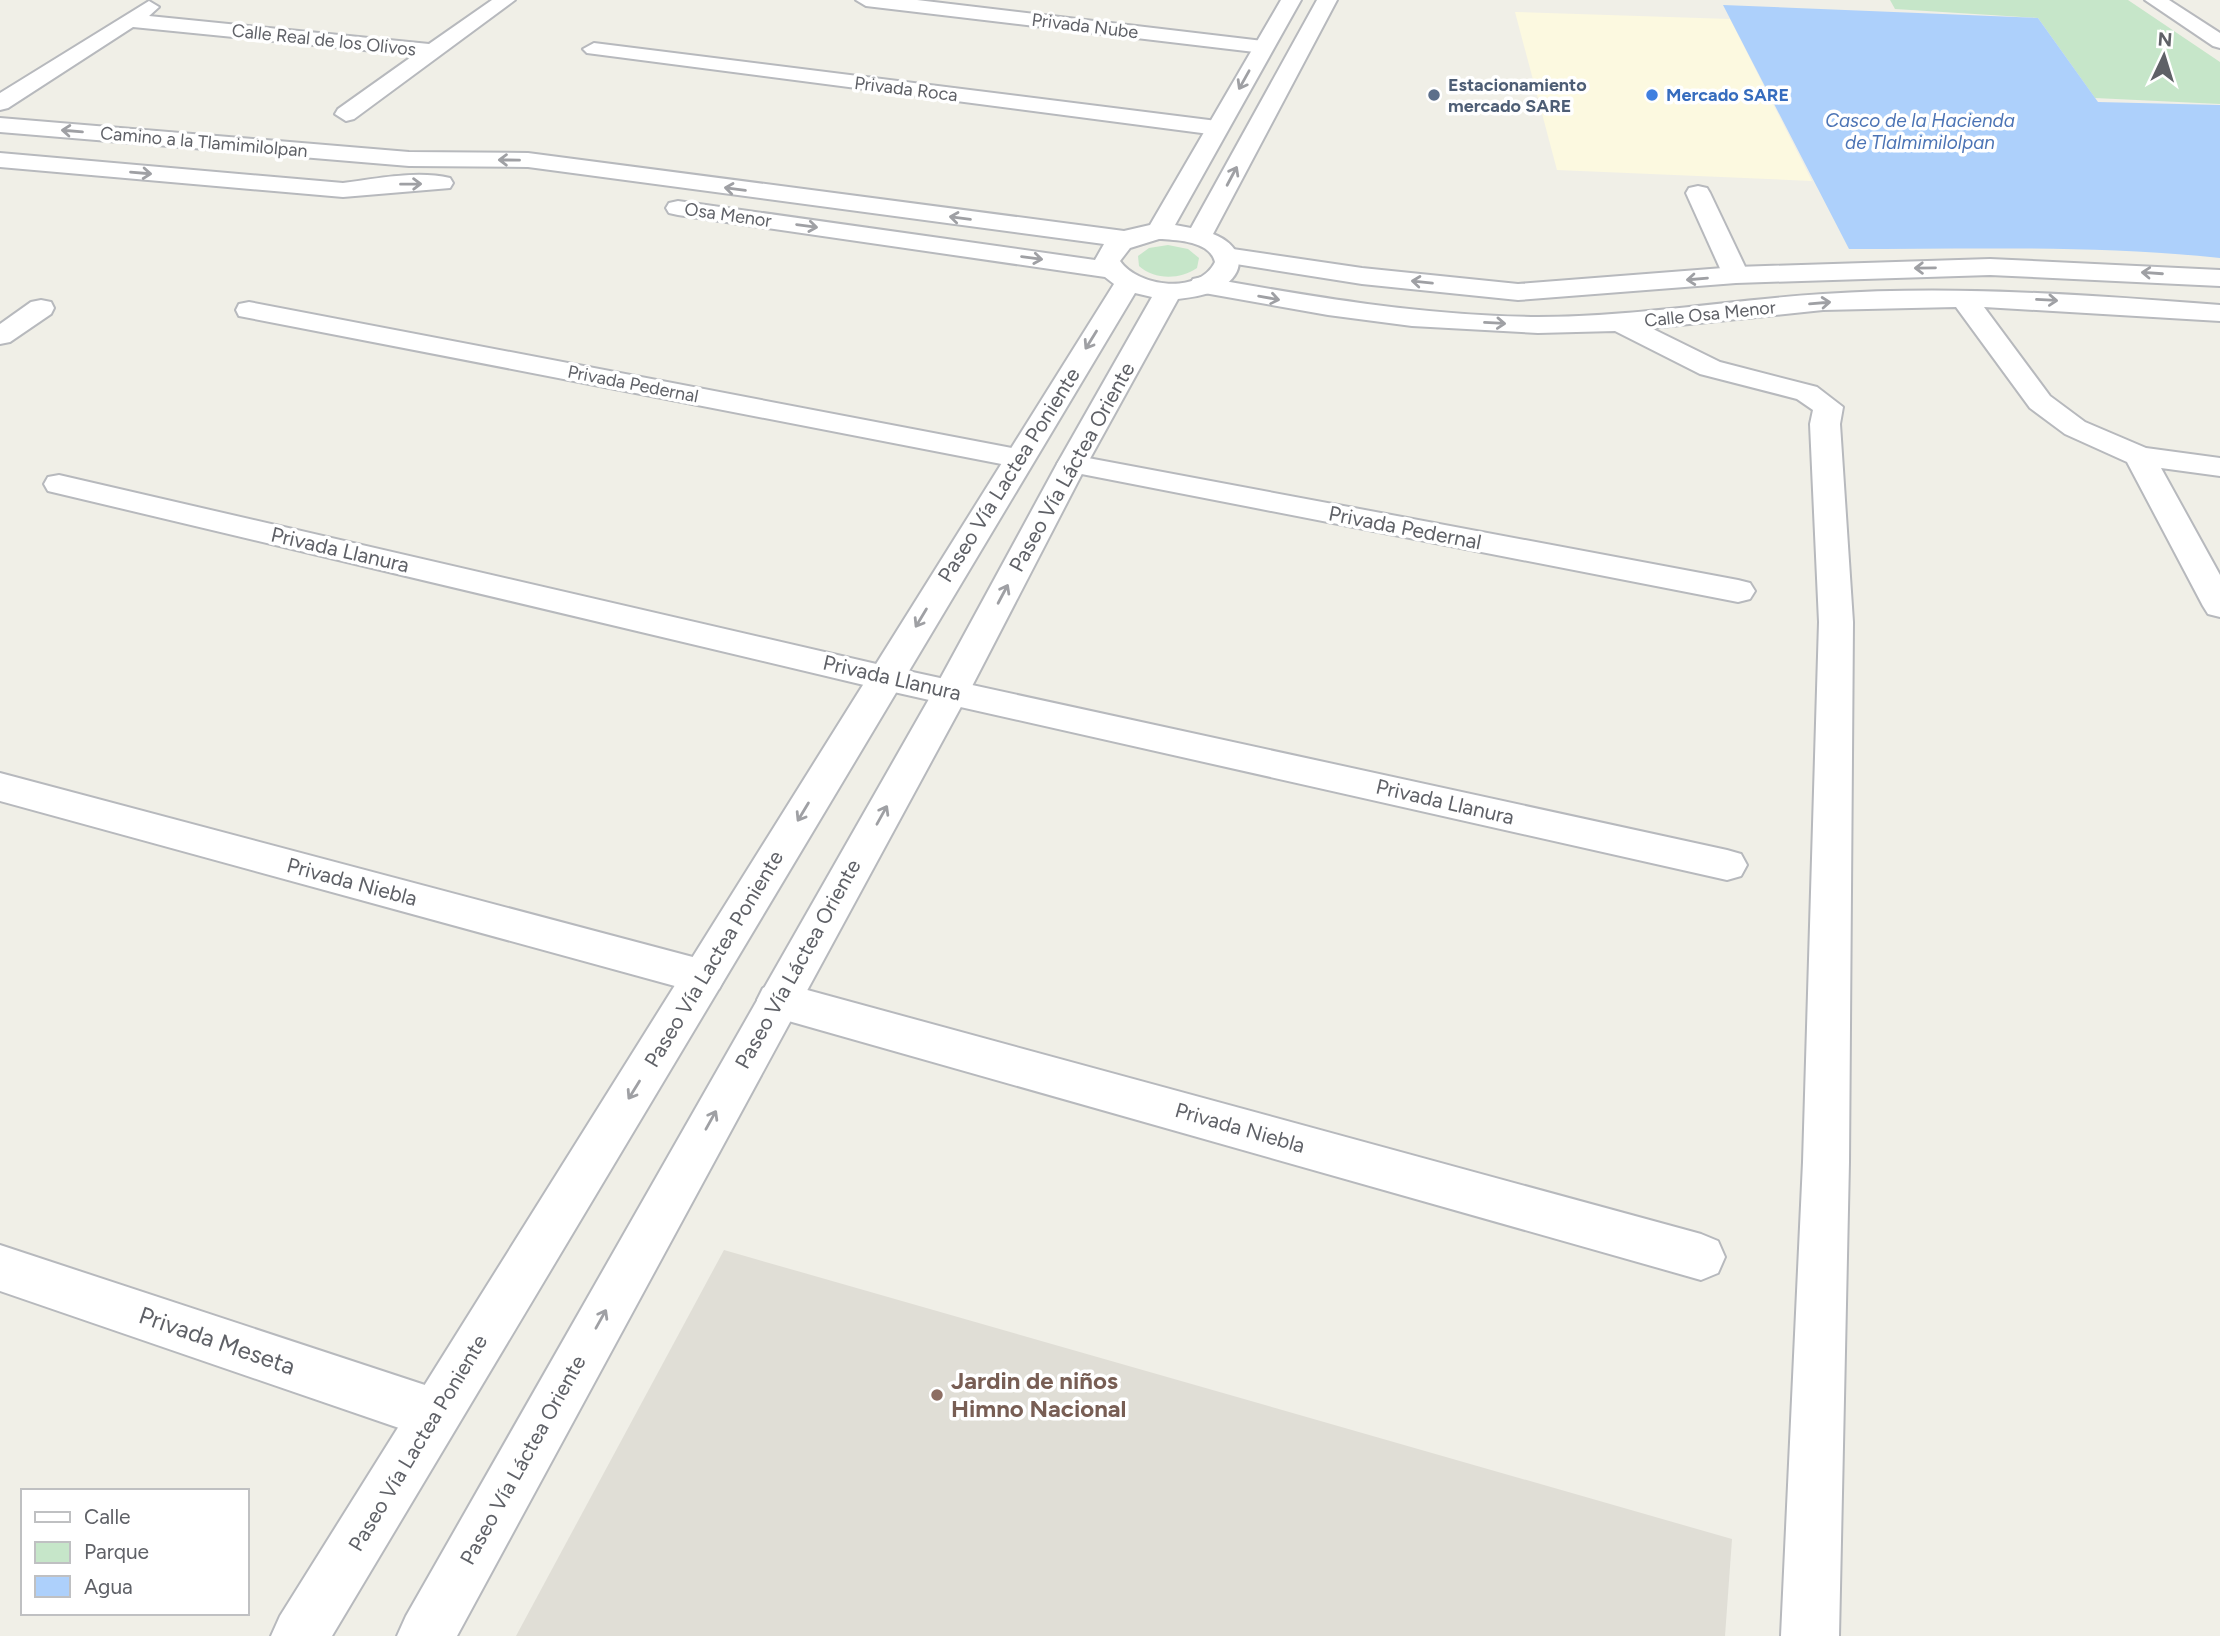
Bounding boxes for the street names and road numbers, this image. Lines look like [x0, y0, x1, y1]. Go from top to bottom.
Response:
street label: Privada Nube [1030, 9, 1140, 43]
street label: Calle Real de los Olivos [231, 19, 417, 61]
street label: Privada Roca [853, 72, 959, 106]
street label: Camino a la Tlamimilolpan [99, 122, 309, 162]
street label: Osa Menor [683, 198, 773, 232]
street label: Calle Osa Menor [1643, 296, 1777, 332]
street label: Paseo Vía Láctea Oriente [1004, 358, 1140, 576]
street label: Privada Pedernal [566, 361, 700, 407]
street label: Paseo Vía Lactea Poniente [932, 363, 1085, 587]
street label: Privada Pedernal [1327, 500, 1484, 555]
street label: Privada Llanura [269, 521, 412, 578]
street label: Privada Llanura [821, 649, 964, 706]
street label: Privada Llanura [1374, 773, 1517, 830]
street label: Paseo Vía Lactea Poniente [639, 846, 788, 1072]
street label: Privada Niebla [284, 852, 420, 911]
street label: Paseo Vía Láctea Oriente [730, 855, 866, 1073]
street label: Privada Niebla [1172, 1097, 1308, 1158]
street label: Privada Meseta [135, 1300, 299, 1381]
street label: Paseo Vía Lactea Poniente [343, 1330, 492, 1556]
street label: Paseo Vía Láctea Oriente [455, 1351, 591, 1569]

